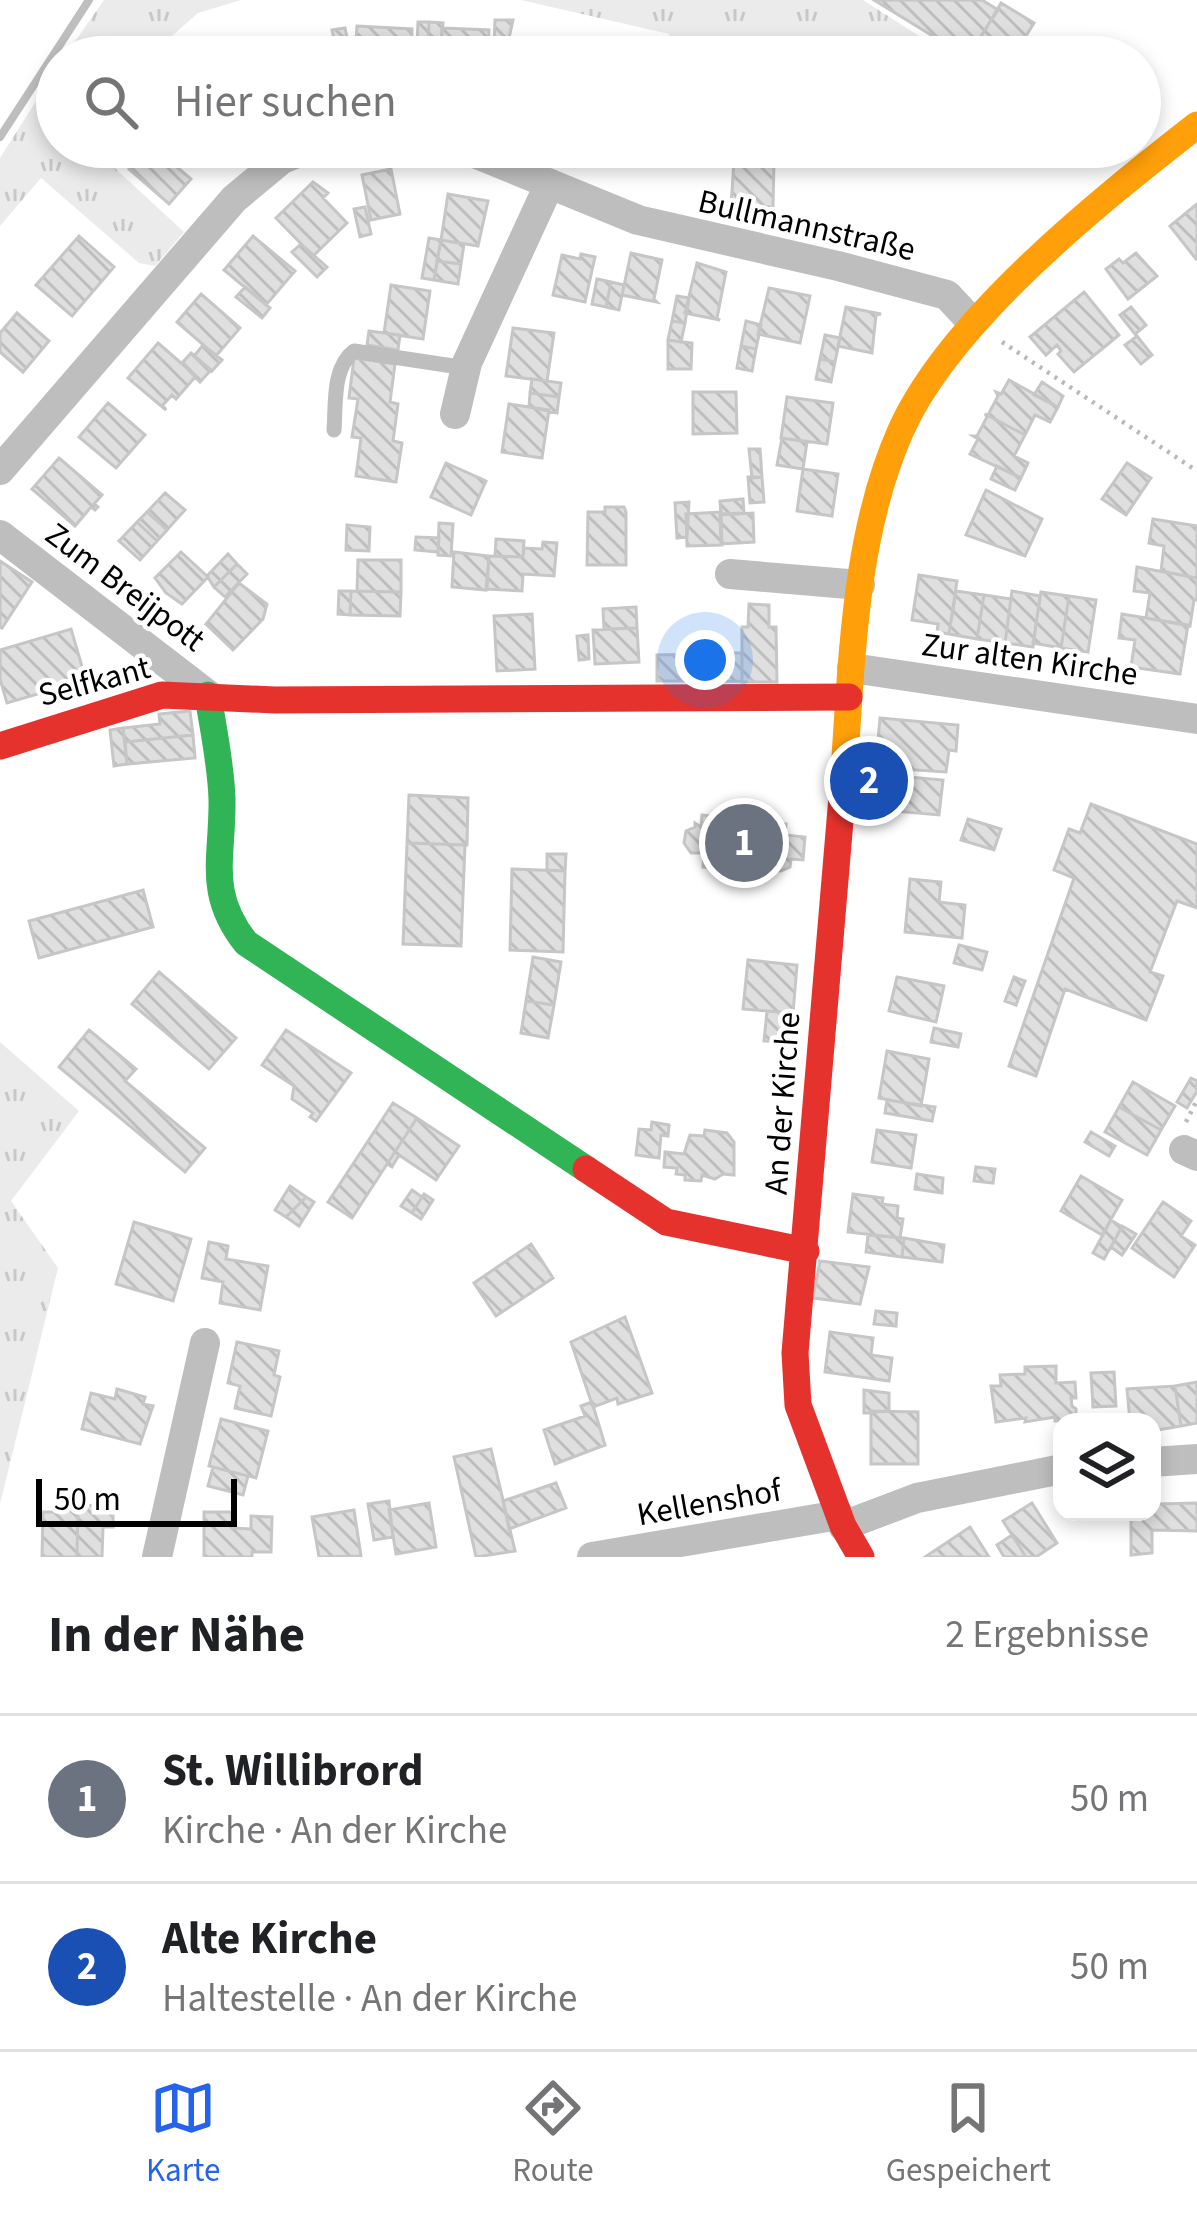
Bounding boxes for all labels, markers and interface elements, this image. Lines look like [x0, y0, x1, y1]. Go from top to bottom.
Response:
search box [36, 36, 1161, 168]
icon: search [78, 69, 144, 135]
text: Hier suchen [174, 70, 397, 134]
street label: Bullmannstraße [694, 178, 920, 273]
street label: Zum Breijpott [35, 511, 215, 663]
street label: Zur alten Kirche [919, 621, 1141, 698]
your location [675, 630, 735, 690]
street label: Selfkant [33, 644, 155, 719]
pin: 2 [830, 736, 908, 826]
pin: 1 [705, 798, 783, 888]
street label: An der Kirche [753, 1010, 812, 1196]
map controls [1053, 1413, 1161, 1521]
button: layers [1053, 1413, 1161, 1521]
street label: Kellenshof [633, 1466, 786, 1538]
scale bar [36, 1473, 237, 1526]
text: 50 m [54, 1476, 121, 1523]
text: In der Nähe [48, 1599, 305, 1671]
text: 2 Ergebnisse [945, 1607, 1149, 1663]
text: St. Willibrord [162, 1739, 424, 1803]
text: 1 [77, 1771, 97, 1827]
text: 50 m [1070, 1771, 1149, 1827]
text: Kirche · An der Kirche [162, 1803, 507, 1859]
text: Alte Kirche [162, 1907, 377, 1971]
text: 2 [77, 1939, 97, 1995]
text: 50 m [1070, 1939, 1149, 1995]
text: Haltestelle · An der Kirche [162, 1971, 577, 2027]
tab: Karte [146, 2075, 220, 2194]
tab: Route [512, 2075, 594, 2194]
tab: Gespeichert [886, 2075, 1051, 2194]

